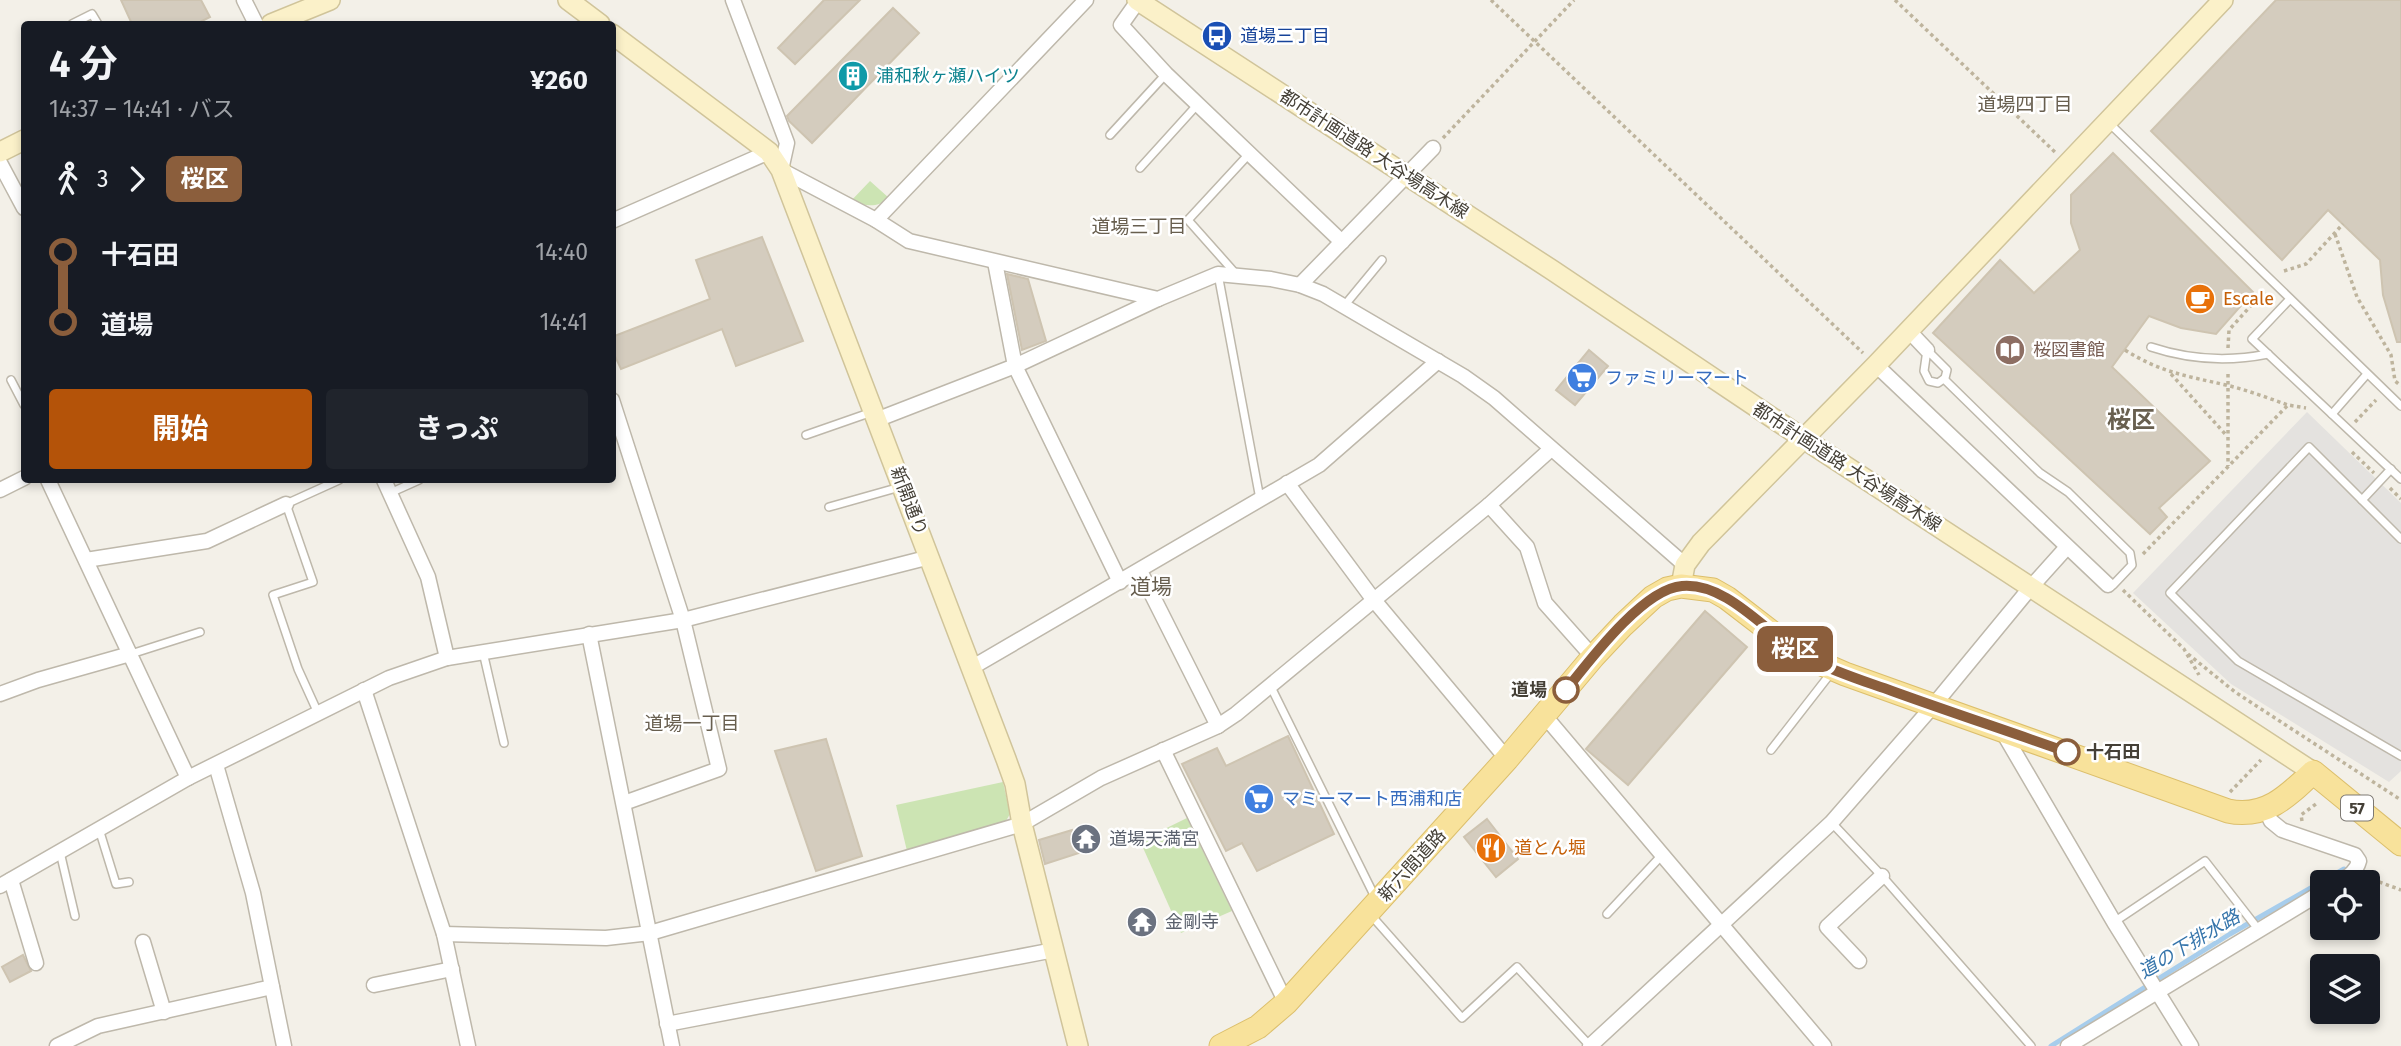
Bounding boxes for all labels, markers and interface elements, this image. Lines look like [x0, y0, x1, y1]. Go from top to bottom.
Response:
bus stop icon: 道場三丁目 [1200, 19, 1234, 53]
place label: 道場三丁目 [1240, 25, 1330, 47]
text: 4 分 [49, 41, 117, 87]
building icon: 浦和秋ヶ瀬ハイツ [836, 59, 870, 93]
text: ¥260 [530, 65, 588, 96]
place label: 浦和秋ヶ瀬ハイツ [876, 65, 1020, 87]
street label: 都市計画道路 大谷場高木線 [1275, 85, 1473, 223]
district label: 道場四丁目 [1977, 93, 2073, 116]
text: 14:37 – 14:41 · バス [49, 95, 235, 123]
icon: walk [49, 160, 87, 198]
icon: forward [118, 160, 156, 198]
text: 3 [97, 165, 108, 193]
text: 桜区 [180, 165, 228, 193]
district label: 道場三丁目 [1091, 215, 1187, 238]
text: 14:40 [535, 238, 588, 266]
text: 十石田 [101, 240, 179, 271]
cafe icon: Escale [2183, 282, 2217, 316]
place label: Escale [2223, 288, 2274, 310]
text: 14:41 [540, 308, 588, 336]
text: 道場 [101, 310, 153, 341]
library icon: 桜図書館 [1993, 333, 2027, 367]
place label: 桜図書館 [2033, 339, 2105, 361]
supermarket icon: ファミリーマート [1565, 361, 1599, 395]
place label: ファミリーマート [1605, 367, 1749, 389]
button: 開始 [49, 389, 312, 469]
button: きっぷ [326, 389, 588, 469]
street label: 都市計画道路 大谷場高木線 [1748, 398, 1946, 536]
district label: 桜区 [2107, 406, 2155, 434]
street label: 新開通り [886, 463, 932, 539]
district label: 道場 [1130, 574, 1172, 600]
line badge: 桜区 [1764, 626, 1826, 672]
text: 桜区 [1771, 635, 1819, 663]
marker: 道場 [1553, 677, 1579, 703]
place label: 道場 [1511, 679, 1547, 701]
district label: 道場一丁目 [644, 712, 740, 735]
marker: 十石田 [2054, 739, 2080, 765]
place label: 十石田 [2086, 741, 2140, 763]
supermarket icon: マミーマート西浦和店 [1242, 782, 1276, 816]
place label: マミーマート西浦和店 [1282, 788, 1462, 810]
road number: 57 [2341, 796, 2373, 820]
temple icon: 道場天満宮 [1069, 822, 1103, 856]
street label: 新六間道路 [1374, 824, 1450, 906]
place label: 道場天満宮 [1109, 828, 1199, 850]
restaurant icon: 道とん堀 [1474, 831, 1508, 865]
place label: 道とん堀 [1514, 837, 1586, 859]
map controls [2310, 870, 2380, 1024]
button: locate [2310, 870, 2380, 940]
water label: 道の下排水路 [2134, 904, 2245, 983]
temple icon: 金剛寺 [1125, 905, 1159, 939]
place label: 金剛寺 [1165, 911, 1219, 933]
button: layers [2310, 954, 2380, 1024]

